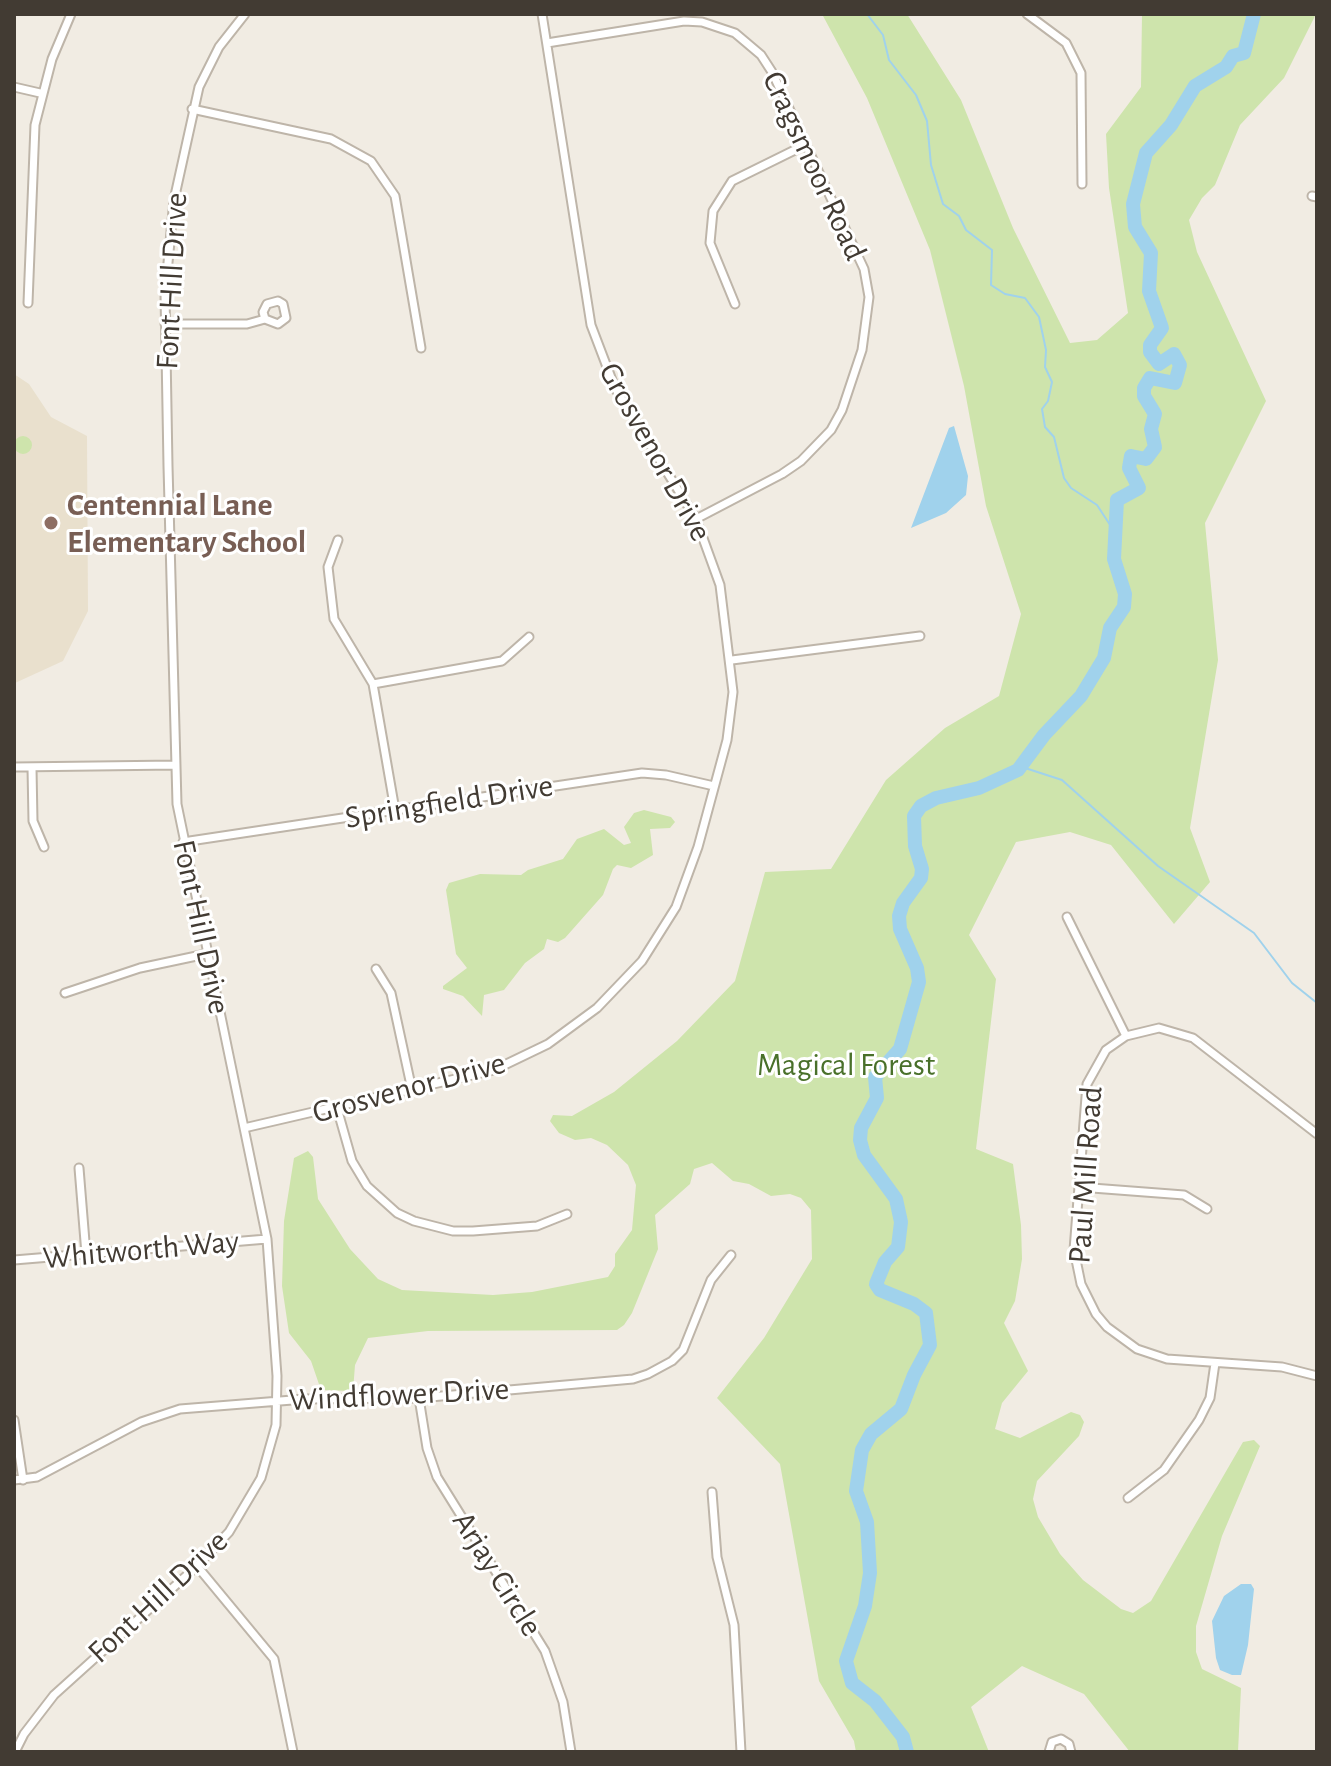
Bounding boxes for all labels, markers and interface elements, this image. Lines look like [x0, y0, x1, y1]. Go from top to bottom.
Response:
street label: Cragsmoor Road [753, 65, 875, 267]
street label: Font Hill Drive [148, 191, 196, 371]
street label: Grosvenor Drive [590, 356, 720, 548]
place label: Centennial Lane Elementary School [67, 486, 306, 561]
marker: Centennial Lane Elementary School [42, 514, 60, 532]
street label: Springfield Drive [342, 767, 556, 837]
street label: Font Hill Drive [164, 836, 238, 1018]
street label: Grosvenor Drive [308, 1044, 510, 1132]
park label: Magical Forest [757, 1046, 935, 1084]
street label: Paul Mill Road [1061, 1085, 1111, 1265]
street label: Whitworth Way [41, 1222, 241, 1278]
street label: Windflower Drive [288, 1370, 510, 1420]
street label: Arjay Circle [444, 1504, 550, 1644]
street label: Font Hill Drive [80, 1522, 236, 1672]

